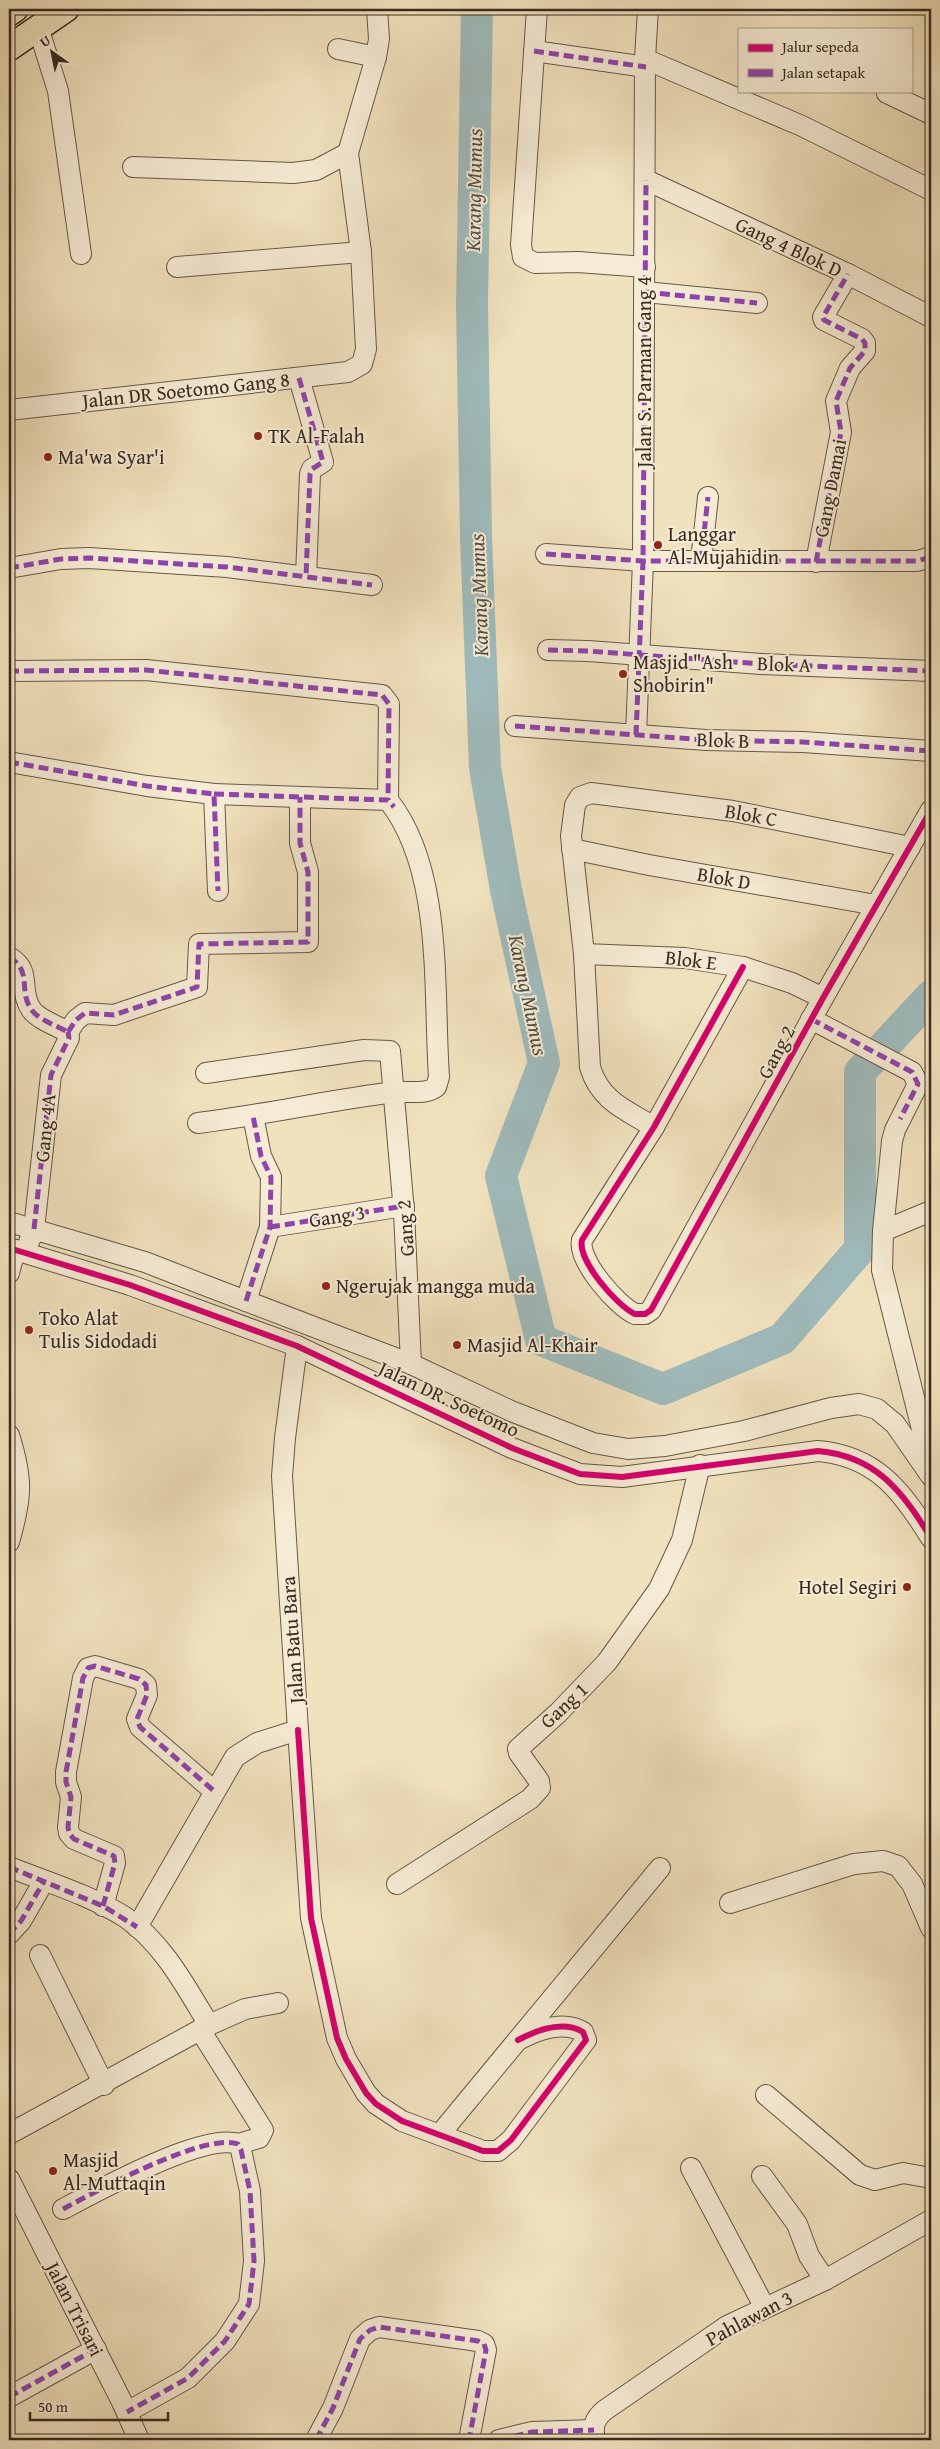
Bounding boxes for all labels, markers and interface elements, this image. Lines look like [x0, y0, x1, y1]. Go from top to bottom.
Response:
north arrow [28, 28, 78, 78]
legend [738, 28, 912, 92]
text: U [36, 30, 55, 52]
text: Jalur sepeda [780, 36, 859, 57]
text: Jalan setapak [780, 62, 865, 83]
water label: Karang Mumus [457, 128, 490, 253]
street label: Gang 4 Blok D [731, 209, 847, 284]
street label: Jalan S. Parman Gang 4 [629, 276, 658, 471]
street label: Jalan DR Soetomo Gang 8 [78, 364, 291, 415]
place label: TK Al-Falah [268, 421, 365, 450]
marker: TK Al-Falah [252, 430, 264, 442]
street label: Gang Damai [806, 436, 853, 540]
place label: Ma'wa Syar'i [58, 442, 165, 471]
marker: Ma'wa Syar'i [42, 451, 54, 463]
place label: Langgar Al-Mujahidin [668, 519, 779, 571]
water label: Karang Mumus [461, 533, 496, 658]
marker: Langgar Al-Mujahidin [652, 539, 664, 551]
place label: Masjid "Ash Shobirin" [633, 647, 733, 699]
street label: Blok A [757, 648, 811, 679]
marker: Masjid "Ash Shobirin" [617, 668, 629, 680]
street label: Blok B [696, 724, 750, 755]
street label: Blok C [723, 796, 780, 833]
street label: Blok D [695, 859, 753, 896]
water label: Karang Mumus [500, 931, 557, 1059]
street label: Blok E [664, 942, 719, 977]
street label: Gang 2 [750, 1020, 802, 1084]
street label: Gang 4A [26, 1092, 63, 1164]
street label: Gang 3 [307, 1197, 367, 1234]
street label: Gang 2 [388, 1199, 421, 1257]
place label: Ngerujak mangga muda [336, 1271, 535, 1300]
marker: Ngerujak mangga muda [320, 1280, 332, 1292]
place label: Toko Alat Tulis Sidodadi [39, 1303, 158, 1355]
marker: Toko Alat Tulis Sidodadi [23, 1324, 35, 1336]
place label: Masjid Al-Khair [467, 1330, 598, 1359]
marker: Masjid Al-Khair [451, 1339, 463, 1351]
street label: Jalan DR. Soetomo [371, 1352, 524, 1444]
place label: Hotel Segiri [798, 1572, 897, 1601]
street label: Jalan Batu Bara [273, 1575, 311, 1708]
marker: Hotel Segiri [901, 1581, 913, 1593]
street label: Gang 1 [533, 1675, 594, 1734]
place label: Masjid Al-Muttaqin [63, 2145, 166, 2197]
marker: Masjid Al-Muttaqin [47, 2165, 59, 2177]
street label: Jalan Trisari [38, 2254, 112, 2361]
street label: Pahlawan 3 [700, 2282, 797, 2353]
scale bar [30, 2389, 168, 2421]
text: 50 m [38, 2396, 69, 2417]

